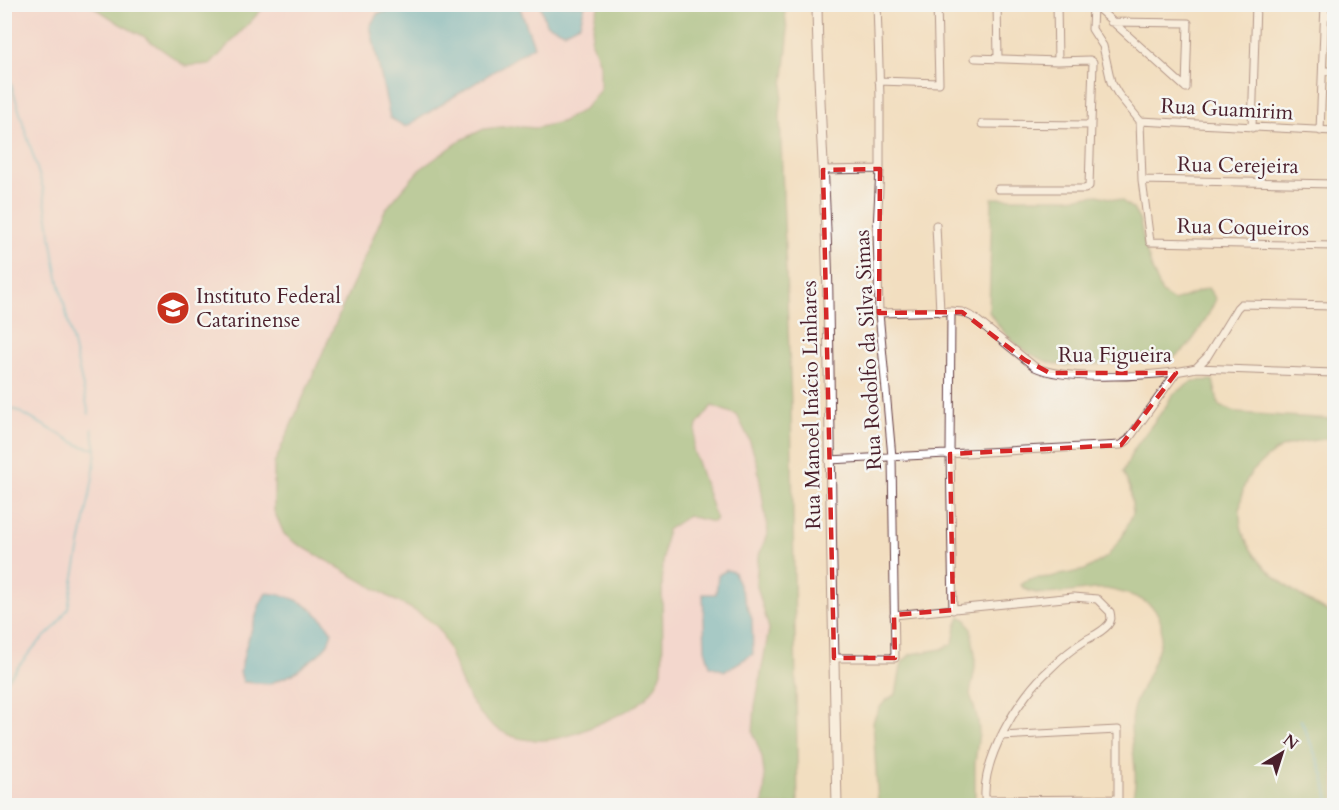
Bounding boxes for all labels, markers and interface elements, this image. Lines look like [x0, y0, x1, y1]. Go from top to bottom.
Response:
street label: Rua Guamirim [1160, 92, 1294, 127]
street label: Rua Cerejeira [1177, 150, 1299, 181]
street label: Rua Coqueiros [1177, 212, 1309, 243]
street label: Rua Rodolfo da Silva Simas [848, 229, 889, 471]
street label: Rua Manoel Inácio Linhares [795, 280, 828, 530]
place label: Instituto Federal Catarinense [196, 282, 341, 335]
school or university icon: Instituto Federal Catarinense [155, 290, 191, 326]
street label: Rua Figueira [1058, 341, 1172, 370]
north arrow [1252, 723, 1312, 783]
text: N [1278, 729, 1303, 755]

